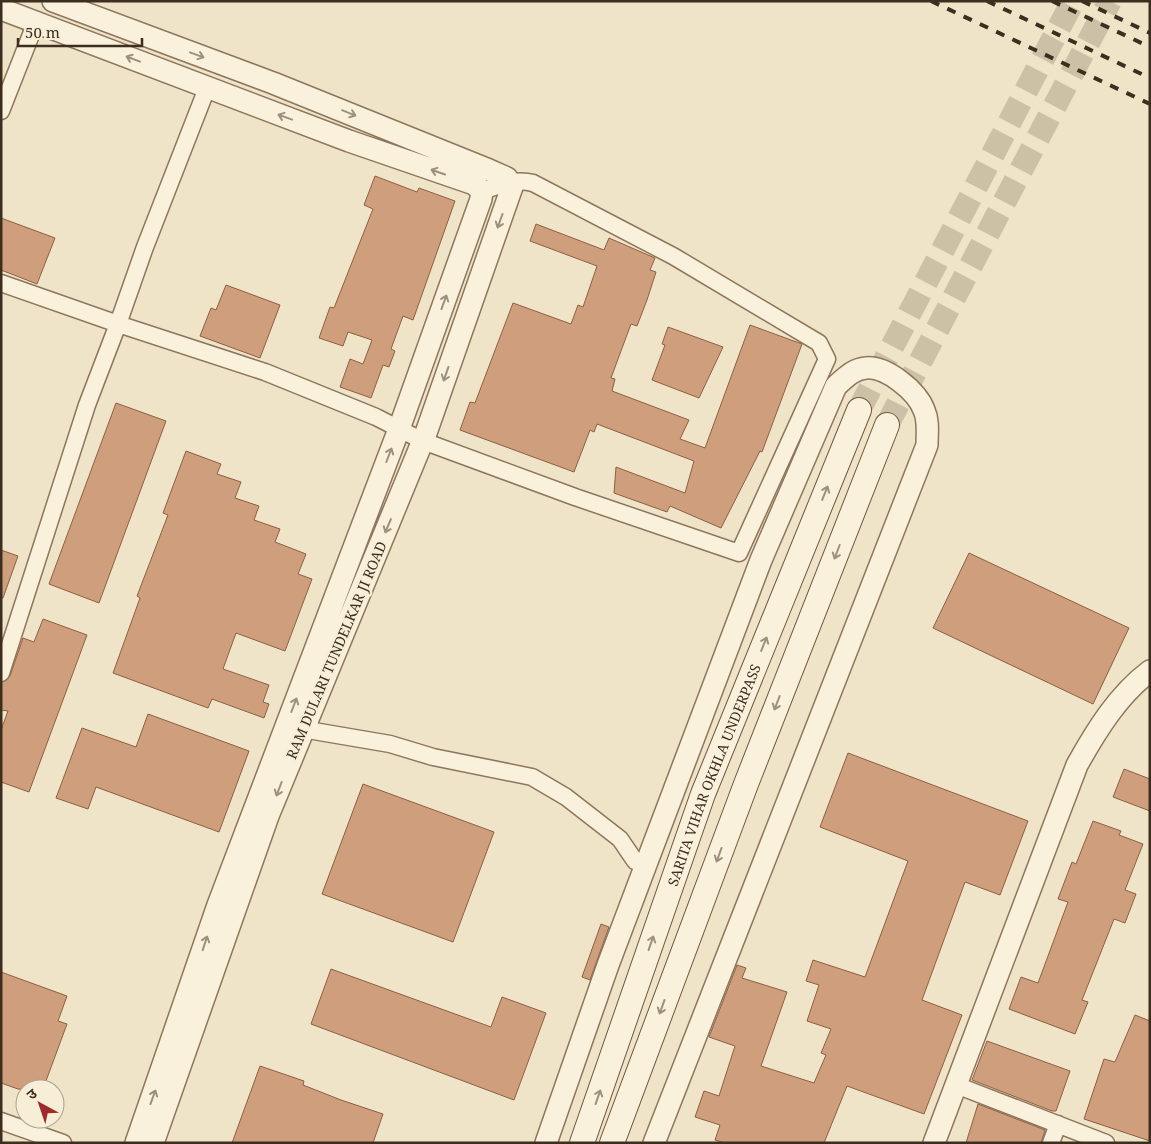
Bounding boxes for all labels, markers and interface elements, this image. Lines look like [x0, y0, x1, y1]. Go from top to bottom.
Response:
scale bar [18, 15, 141, 47]
text: 50 m [25, 22, 60, 42]
one-way arrow [189, 51, 205, 60]
one-way arrow [126, 54, 141, 64]
one-way arrow [341, 109, 356, 119]
one-way arrow [278, 112, 293, 121]
one-way arrow [431, 167, 446, 176]
one-way arrow [495, 213, 504, 228]
one-way arrow [440, 295, 449, 311]
one-way arrow [441, 366, 450, 382]
one-way arrow [385, 448, 394, 464]
one-way arrow [821, 486, 830, 501]
one-way arrow [383, 518, 392, 533]
street label: RAM DULARI TUNDELKAR JI ROAD [281, 538, 391, 762]
one-way arrow [832, 544, 841, 559]
one-way arrow [760, 637, 769, 652]
street label: SARITA VIHAR OKHLA UNDERPASS [662, 661, 764, 888]
one-way arrow [772, 695, 782, 710]
one-way arrow [290, 698, 299, 714]
one-way arrow [274, 781, 283, 796]
one-way arrow [714, 847, 723, 862]
one-way arrow [201, 936, 210, 951]
one-way arrow [647, 936, 656, 951]
one-way arrow [657, 999, 667, 1014]
north arrow [15, 1079, 65, 1129]
text: उ [22, 1083, 41, 1104]
one-way arrow [593, 1089, 603, 1105]
one-way arrow [149, 1090, 158, 1105]

